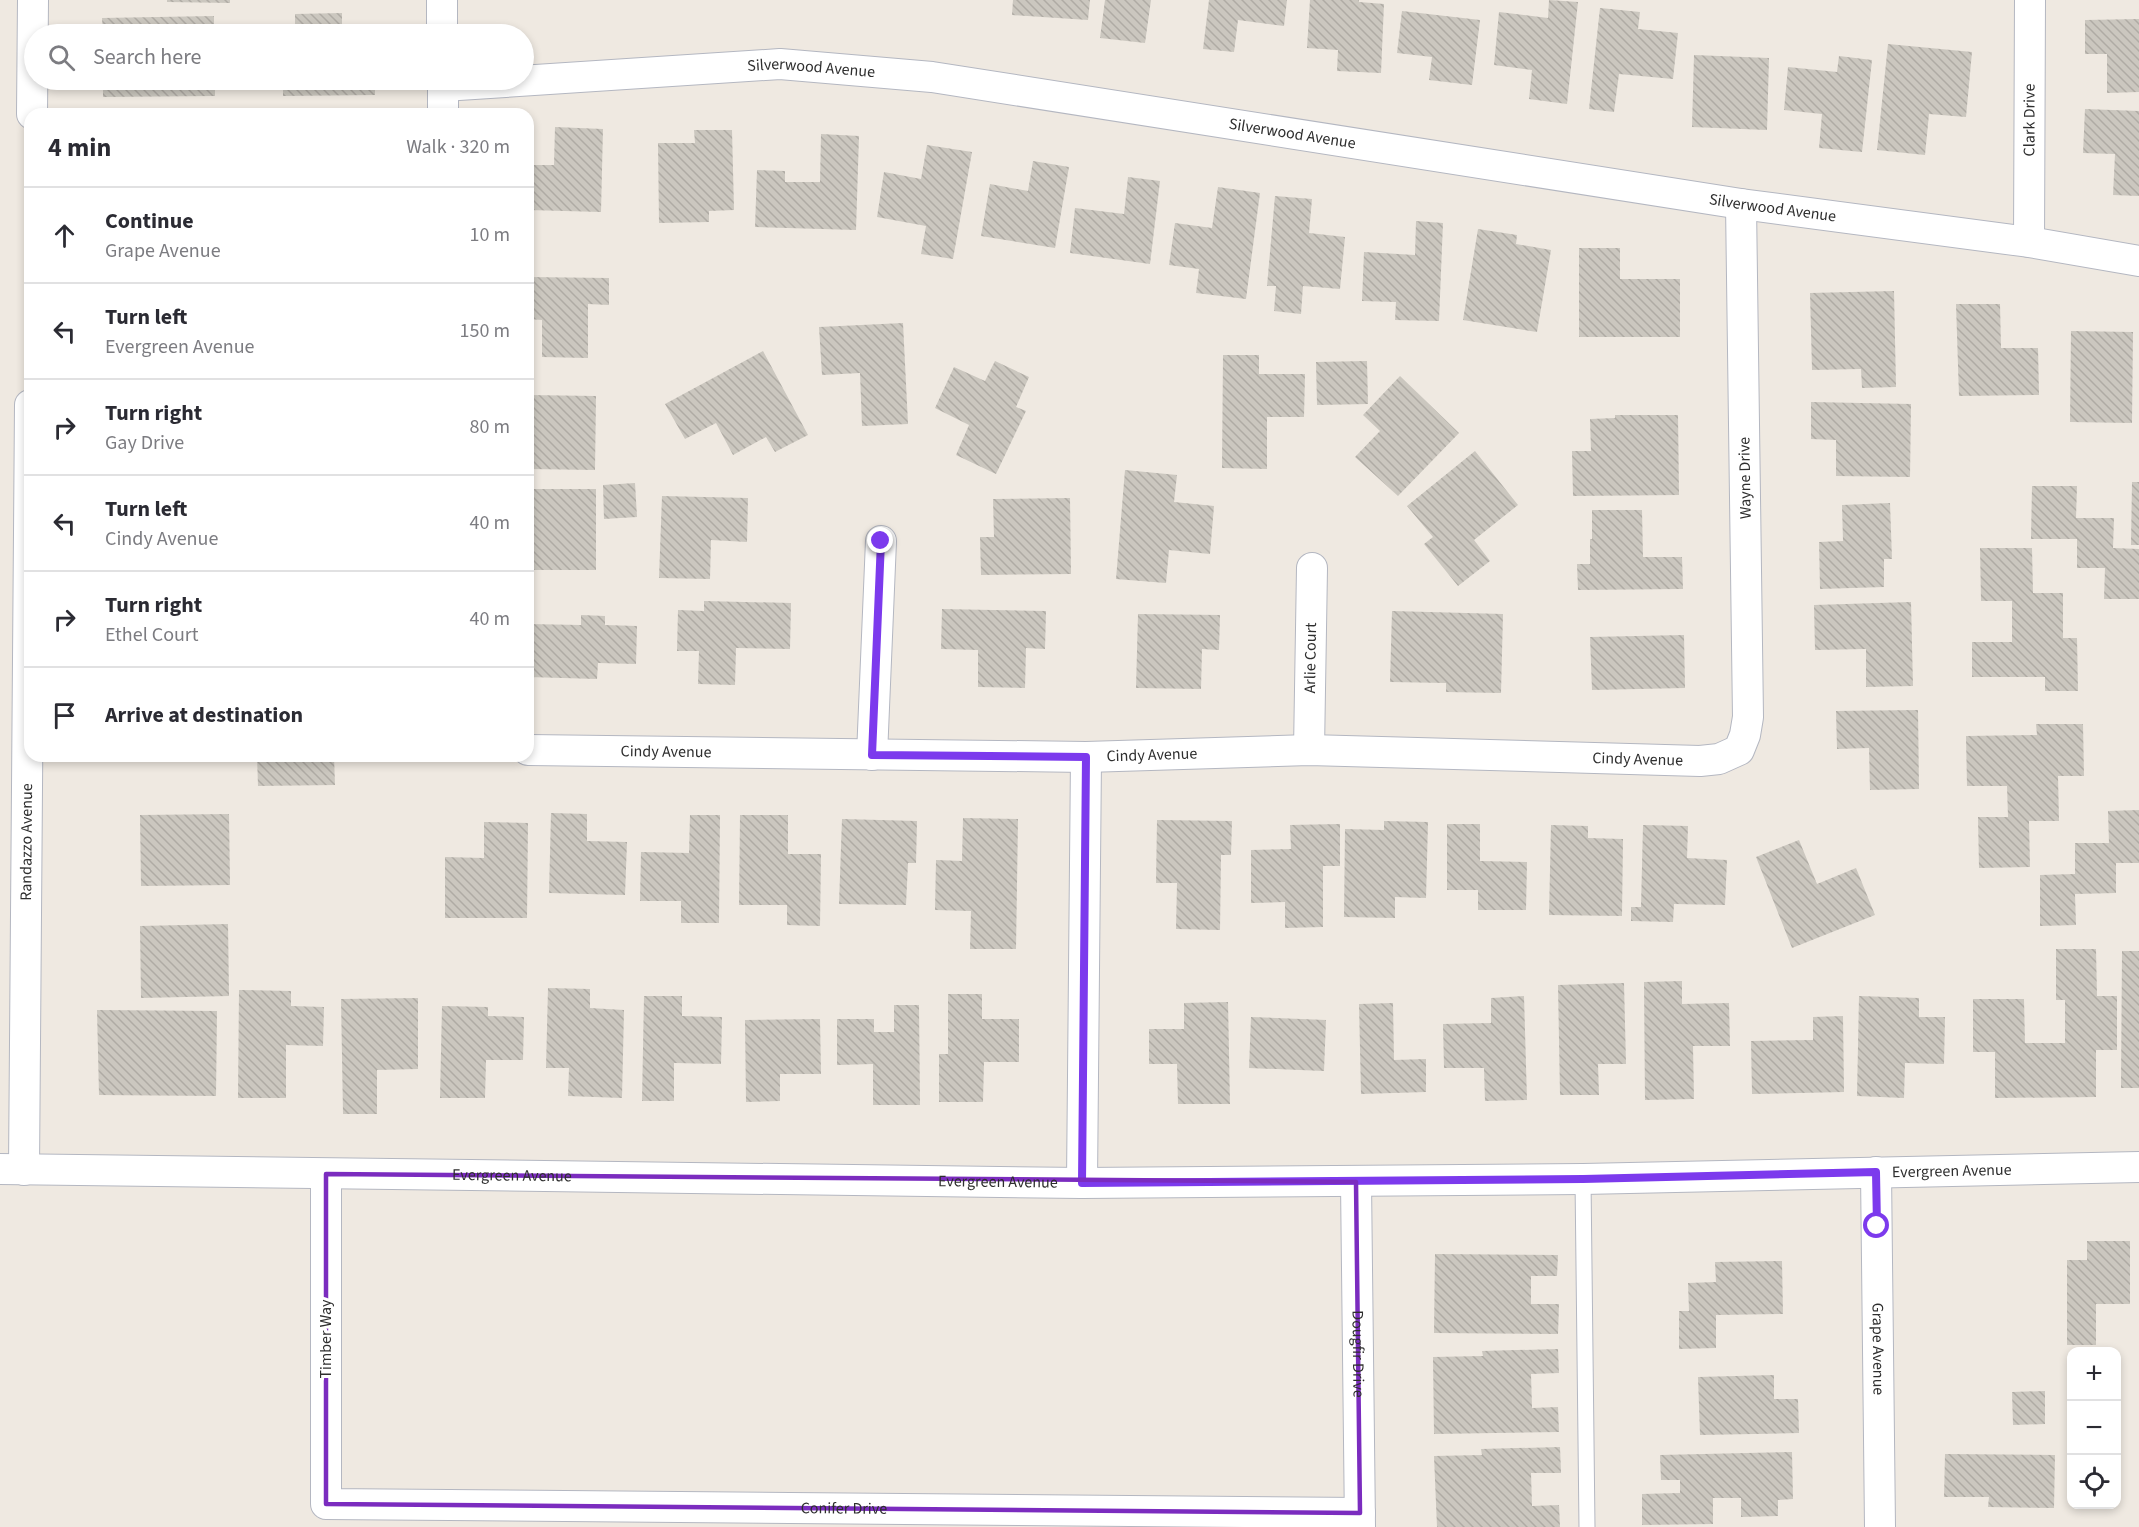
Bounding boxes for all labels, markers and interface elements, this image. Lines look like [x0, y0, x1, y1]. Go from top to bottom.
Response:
search box [24, 24, 534, 90]
icon: search [45, 41, 78, 74]
text: Search here [93, 41, 201, 73]
street label: Silverwood Avenue [747, 53, 876, 83]
street label: Clark Drive [2018, 84, 2041, 156]
street label: Silverwood Avenue [1227, 113, 1357, 154]
text: 4 min [48, 129, 111, 166]
text: Walk · 320 m [406, 133, 510, 161]
street label: Silverwood Avenue [1707, 188, 1838, 227]
text: Continue [105, 205, 194, 237]
icon: ahead [48, 219, 81, 252]
text: 10 m [470, 221, 510, 249]
text: Grape Avenue [105, 237, 221, 265]
text: Turn left [105, 301, 187, 333]
icon: left [48, 315, 81, 348]
text: 150 m [460, 317, 510, 345]
text: Evergreen Avenue [105, 333, 255, 361]
text: Turn right [105, 397, 202, 429]
icon: right [48, 411, 81, 444]
text: 80 m [470, 413, 510, 441]
text: Gay Drive [105, 429, 184, 457]
street label: Wayne Drive [1733, 437, 1757, 519]
text: Turn left [105, 493, 187, 525]
icon: left [48, 507, 81, 540]
text: 40 m [470, 509, 510, 537]
text: Cindy Avenue [105, 525, 218, 553]
route end [867, 527, 893, 553]
text: Turn right [105, 589, 202, 621]
icon: right [48, 603, 81, 636]
text: 40 m [470, 605, 510, 633]
text: Ethel Court [105, 621, 199, 649]
street label: Arlie Court [1299, 622, 1322, 694]
icon: arrive [48, 699, 81, 732]
text: Arrive at destination [105, 699, 303, 731]
street label: Cindy Avenue [620, 740, 712, 763]
street label: Cindy Avenue [1106, 743, 1198, 767]
street label: Cindy Avenue [1592, 747, 1683, 772]
street label: Randazzo Avenue [15, 783, 38, 901]
street label: Evergreen Avenue [1892, 1159, 2012, 1183]
street label: Evergreen Avenue [452, 1164, 572, 1187]
street label: Evergreen Avenue [938, 1170, 1058, 1194]
route start [1863, 1212, 1889, 1238]
street label: Timber Way [315, 1299, 337, 1379]
street label: Grape Avenue [1866, 1303, 1890, 1395]
street label: Dougfir Drive [1346, 1310, 1370, 1398]
map controls [2067, 1347, 2121, 1509]
button: + [2067, 1347, 2121, 1401]
button: − [2067, 1401, 2121, 1455]
button: locate [2067, 1455, 2121, 1509]
street label: Conifer Drive [801, 1497, 887, 1520]

